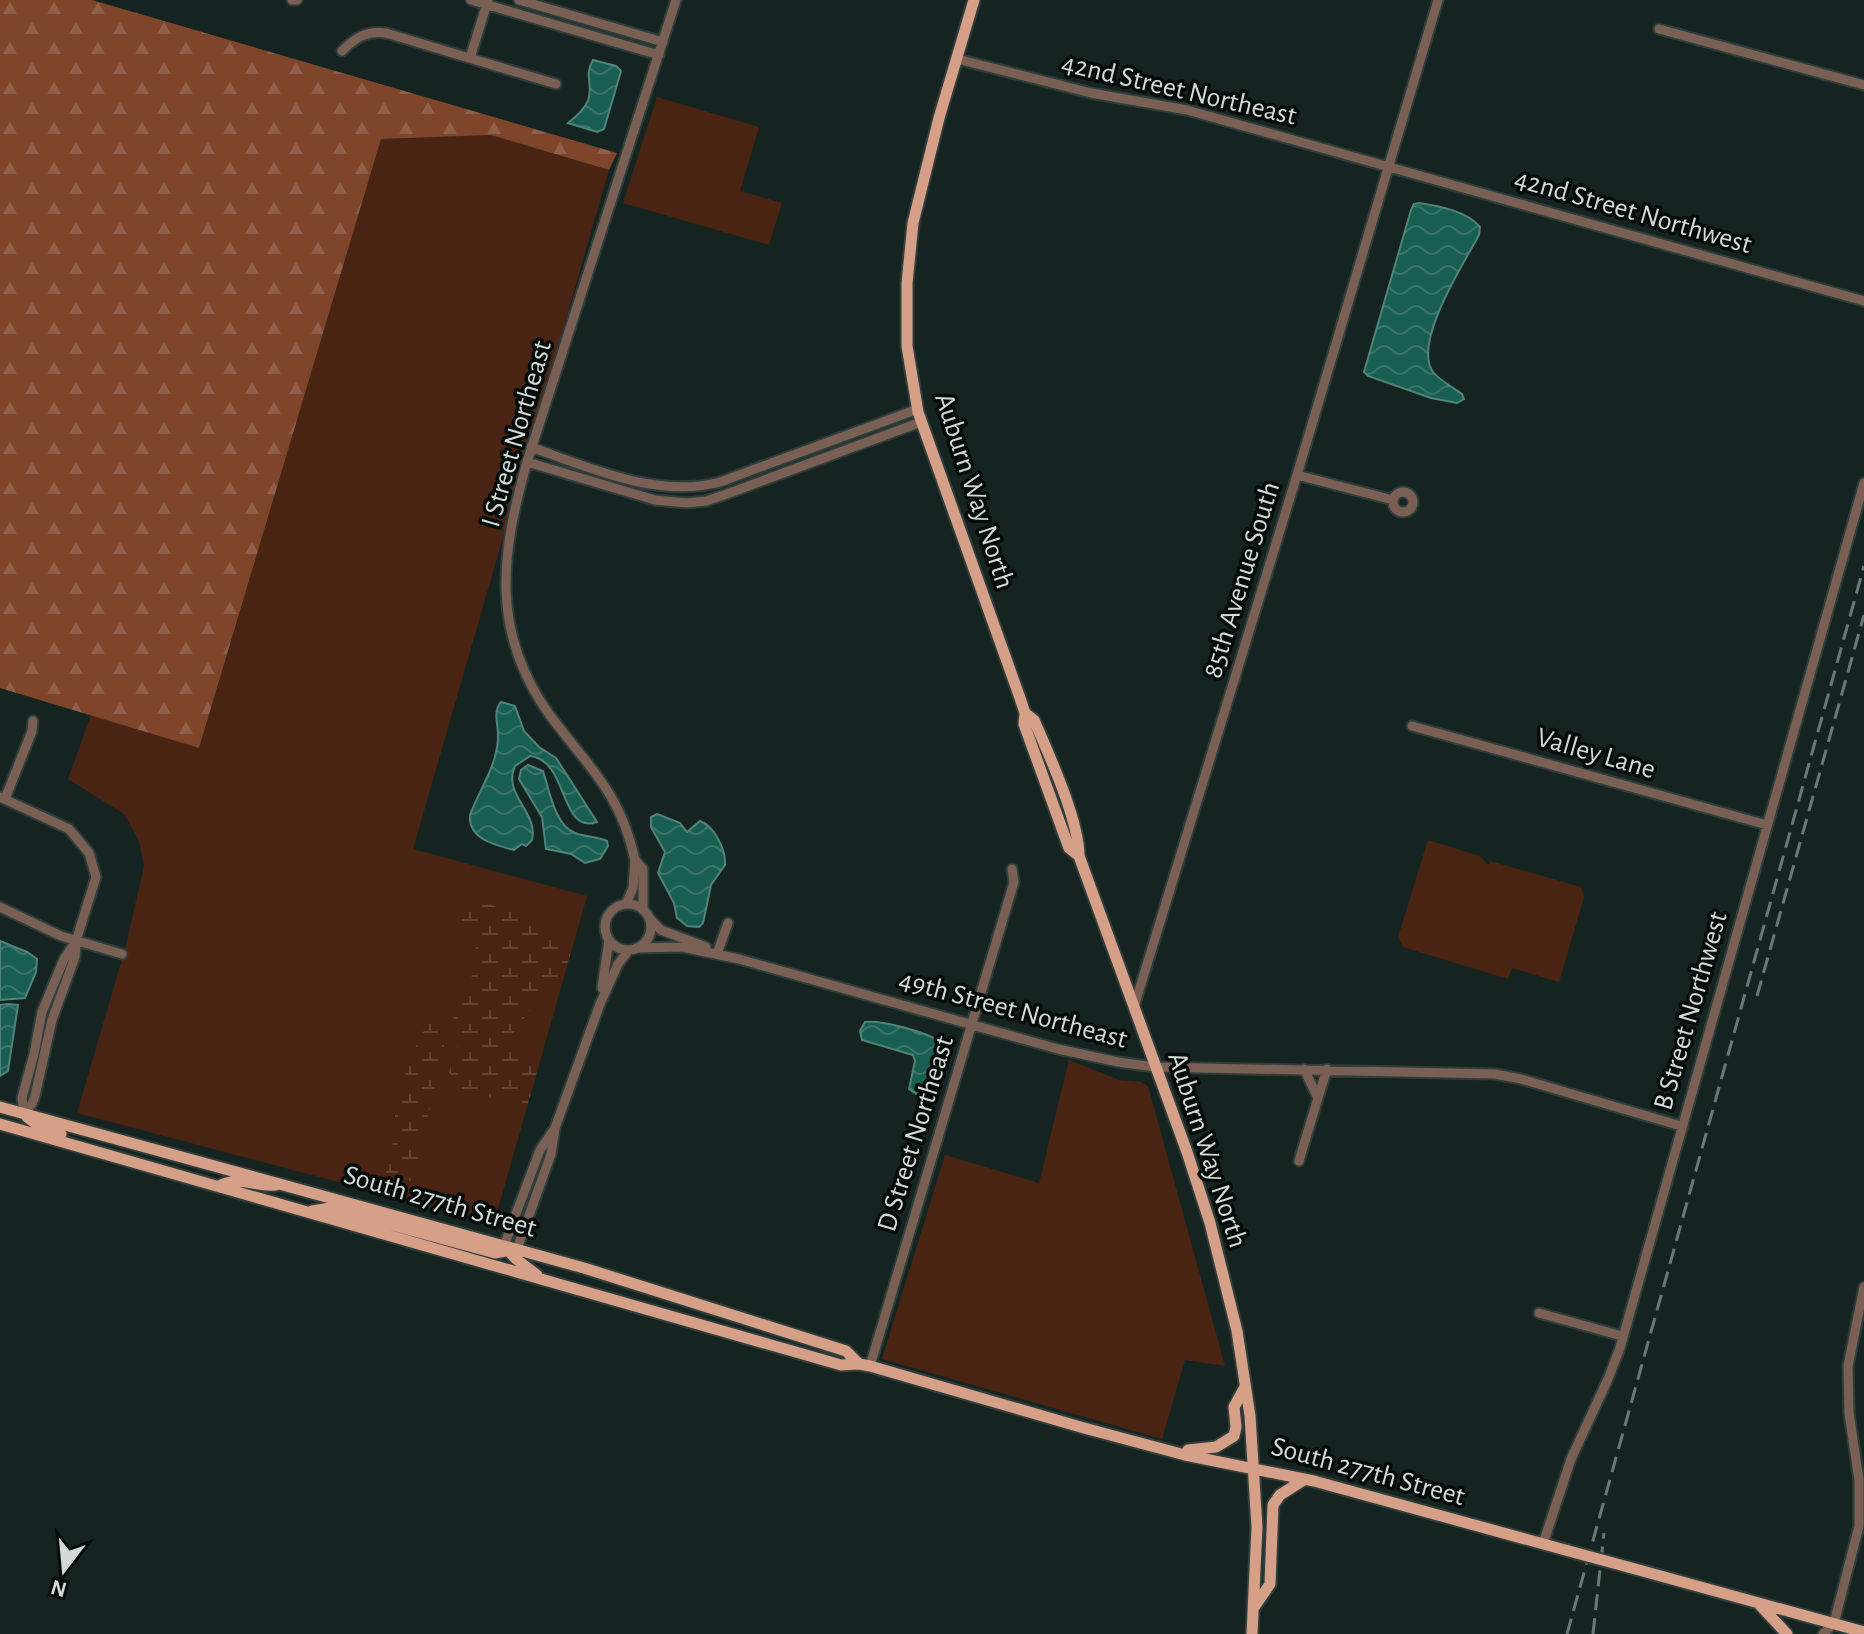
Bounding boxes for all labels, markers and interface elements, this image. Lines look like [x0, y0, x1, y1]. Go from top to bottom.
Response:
street label: 42nd Street Northeast [1059, 49, 1299, 131]
street label: 42nd Street Northwest [1511, 165, 1755, 259]
street label: I Street Northeast [477, 338, 557, 530]
street label: Auburn Way North [929, 390, 1019, 592]
street label: 85th Avenue South [1199, 479, 1285, 681]
street label: Valley Lane [1533, 724, 1659, 784]
street label: B Street Northwest [1649, 909, 1733, 1113]
street label: 49th Street Northeast [896, 966, 1130, 1054]
street label: D Street Northeast [873, 1033, 959, 1235]
street label: Auburn Way North [1162, 1049, 1252, 1251]
street label: South 277th Street [341, 1161, 540, 1243]
street label: South 277th Street [1268, 1433, 1468, 1511]
north arrow [24, 1530, 104, 1610]
text: N [48, 1576, 69, 1601]

